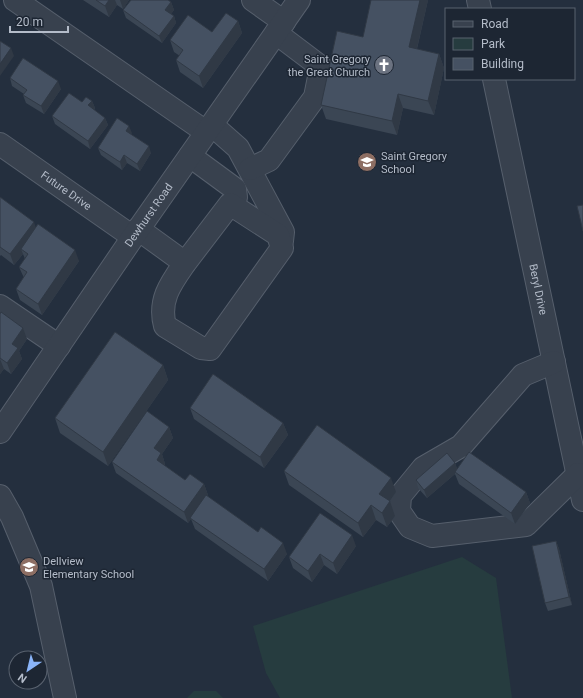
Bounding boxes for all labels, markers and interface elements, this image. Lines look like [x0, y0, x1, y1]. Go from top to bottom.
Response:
scale bar [10, 8, 68, 34]
legend [445, 8, 575, 80]
text: 20 m [16, 15, 43, 29]
text: Road [481, 17, 509, 31]
text: Park [481, 37, 506, 51]
place label: Saint Gregory the Great Church [288, 53, 371, 79]
church icon: Saint Gregory the Great Church [373, 54, 395, 76]
text: Building [481, 57, 524, 71]
place label: Saint Gregory School [381, 150, 448, 176]
school or university icon: Saint Gregory School [356, 151, 378, 173]
street label: Future Drive [38, 169, 94, 213]
street label: Dewhurst Road [122, 181, 176, 249]
street label: Beryl Drive [526, 263, 550, 316]
place label: Dellview Elementary School [43, 555, 134, 581]
school or university icon: Dellview Elementary School [18, 556, 40, 578]
north arrow [8, 650, 48, 690]
text: N [15, 670, 29, 685]

